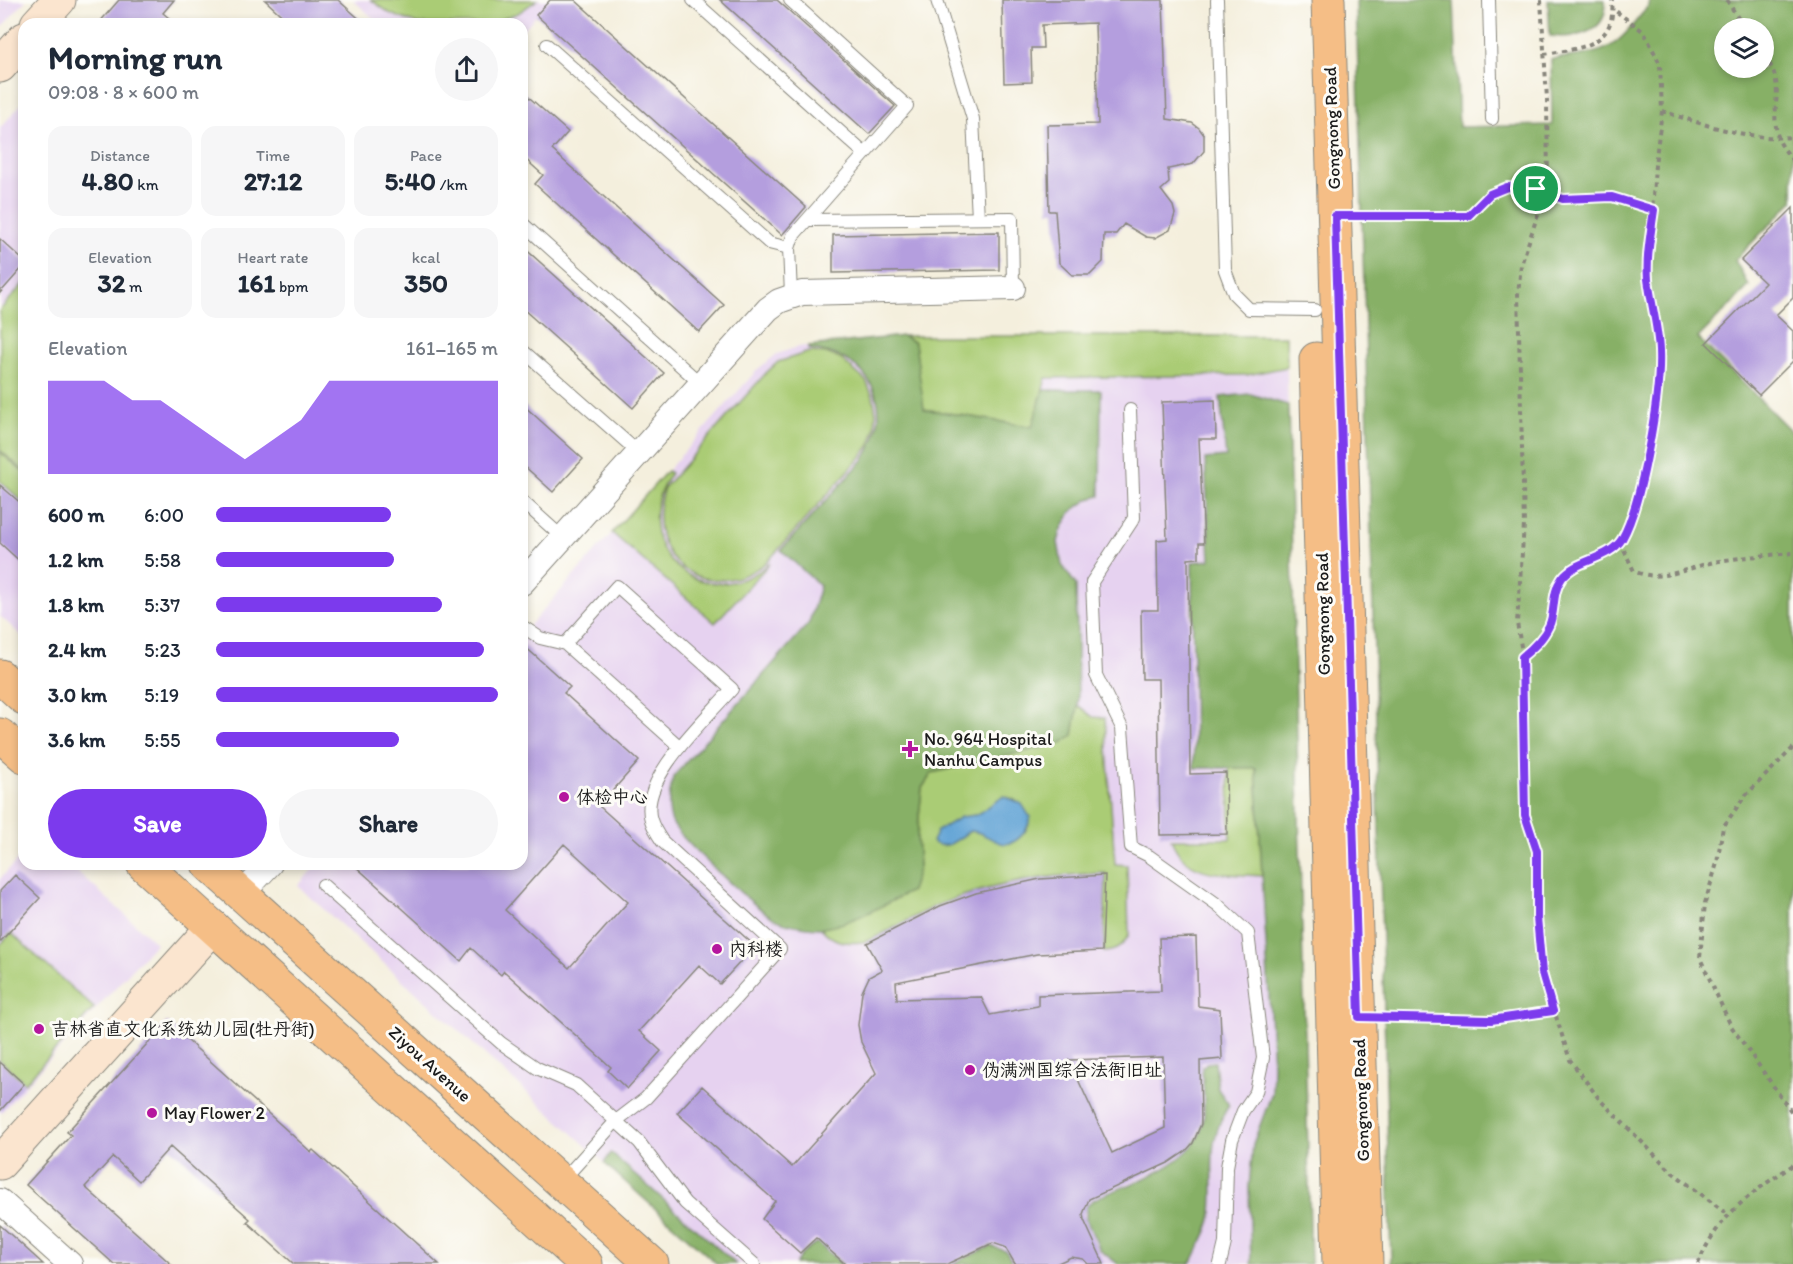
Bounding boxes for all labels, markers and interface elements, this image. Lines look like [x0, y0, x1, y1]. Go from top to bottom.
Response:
map controls [1714, 18, 1774, 78]
button: layers [1714, 18, 1774, 78]
text: Morning run [48, 38, 223, 77]
button: share [435, 38, 498, 101]
street label: Gongnong Road [1319, 66, 1345, 190]
text: 09:08 · 8 × 600 m [48, 80, 199, 104]
text: Distance [90, 146, 150, 165]
text: Time [256, 146, 290, 165]
text: Pace [410, 146, 442, 165]
pin [1510, 163, 1561, 214]
text: 4.80 [81, 165, 134, 197]
text: 27:12 [244, 165, 302, 197]
text: 5:40 [384, 165, 436, 197]
icon: arrive [1519, 172, 1552, 205]
text: km [134, 175, 159, 194]
text: /km [436, 175, 468, 194]
text: Elevation [88, 248, 152, 267]
text: Heart rate [238, 248, 308, 267]
text: kcal [412, 248, 440, 267]
text: 32 [98, 267, 125, 299]
text: 161 [237, 267, 275, 299]
text: 350 [404, 267, 448, 299]
text: m [125, 277, 142, 296]
text: bpm [275, 277, 309, 296]
text: Elevation [48, 336, 127, 360]
text: 161–165 m [406, 336, 498, 360]
text: 600 m [48, 503, 105, 527]
text: 6:00 [144, 503, 184, 527]
text: 1.2 km [48, 548, 104, 572]
text: 5:58 [144, 548, 181, 572]
street label: Gongnong Road [1311, 552, 1335, 676]
text: 1.8 km [48, 593, 104, 617]
text: 5:37 [144, 593, 180, 617]
text: 2.4 km [48, 638, 106, 662]
text: 5:23 [144, 638, 181, 662]
text: 3.0 km [48, 683, 107, 707]
text: 5:19 [144, 683, 179, 707]
text: 3.6 km [48, 728, 105, 752]
text: 5:55 [144, 728, 180, 752]
place label: No. 964 Hospital Nanhu Campus [924, 728, 1052, 771]
marker: No. 964 Hospital Nanhu Campus [901, 740, 919, 758]
place label: 体检中心 [576, 786, 648, 808]
button: Save [48, 789, 267, 858]
button: Share [279, 789, 498, 858]
marker: 体检中心 [557, 790, 571, 804]
place label: 内科楼 [729, 938, 783, 960]
marker: 内科楼 [710, 942, 724, 956]
place label: 吉林省直文化系统幼儿园(牡丹街) [51, 1018, 315, 1040]
street label: Ziyou Avenue [384, 1021, 476, 1107]
marker: 吉林省直文化系统幼儿园(牡丹街) [32, 1022, 46, 1036]
street label: Gongnong Road [1348, 1038, 1374, 1162]
place label: 伪满洲国综合法衙旧址 [982, 1059, 1162, 1081]
marker: 伪满洲国综合法衙旧址 [963, 1063, 977, 1077]
place label: May Flower 2 [164, 1102, 266, 1124]
marker: May Flower 2 [145, 1106, 159, 1120]

